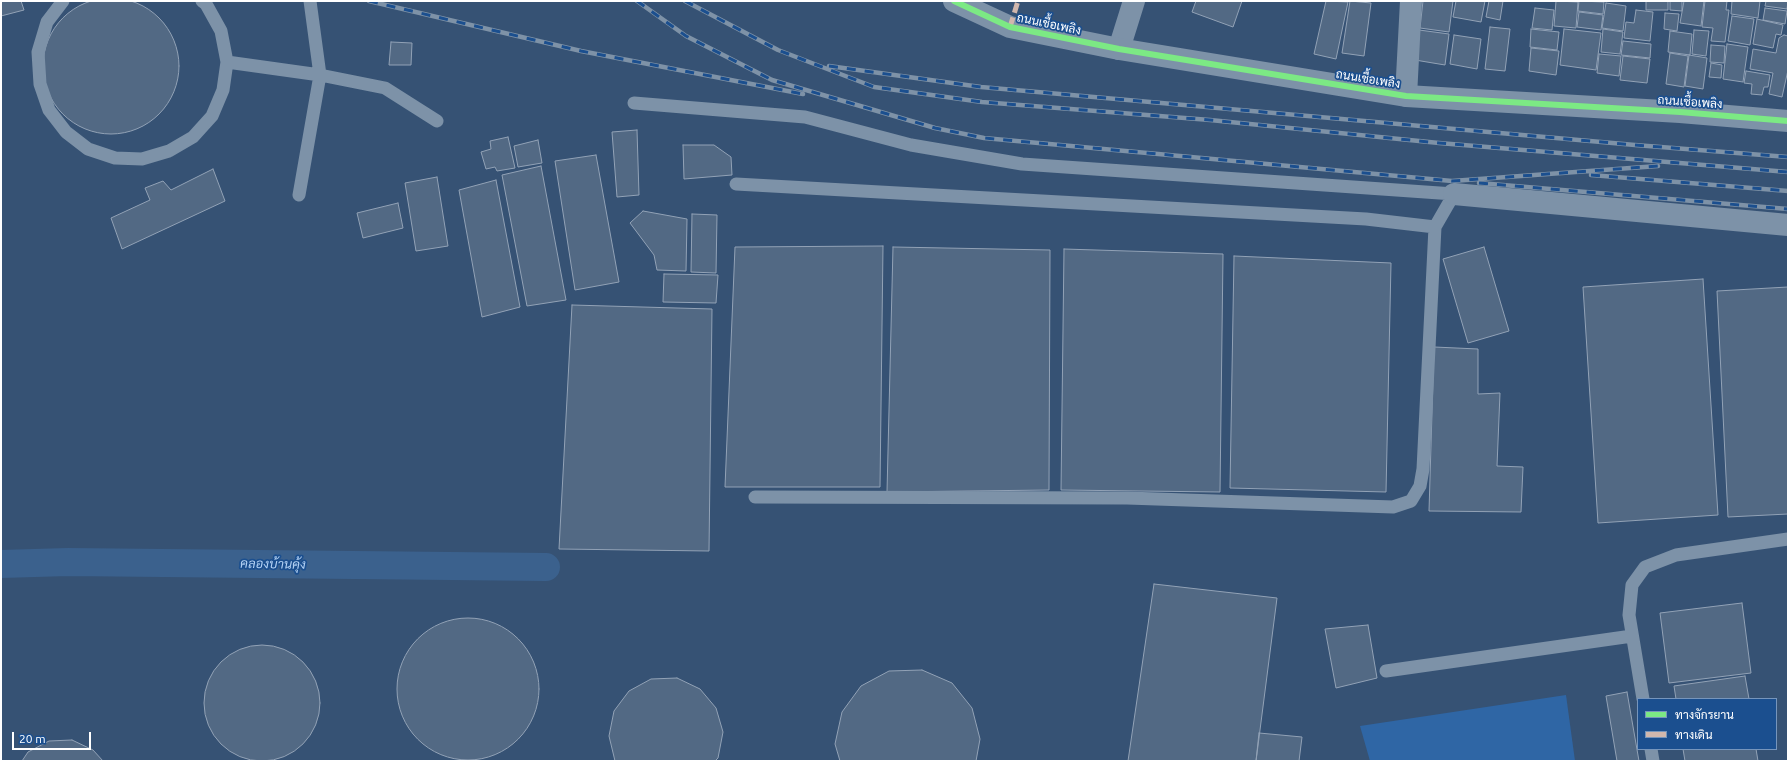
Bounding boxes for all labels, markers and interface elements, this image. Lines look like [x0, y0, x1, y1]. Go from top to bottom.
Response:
street label: ถนนเชื้อเพลิง [1016, 10, 1082, 38]
street label: ถนนเชื้อเพลิง [1335, 67, 1401, 91]
street label: ถนนเชื้อเพลิง [1657, 93, 1723, 111]
water label: คลองบ้านคุ้ง [240, 556, 306, 572]
legend [1637, 698, 1777, 750]
text: ทางจักรยาน [1675, 708, 1734, 721]
scale bar [14, 724, 93, 750]
text: ทางเดิน [1675, 728, 1713, 741]
text: 20 m [19, 732, 46, 745]

